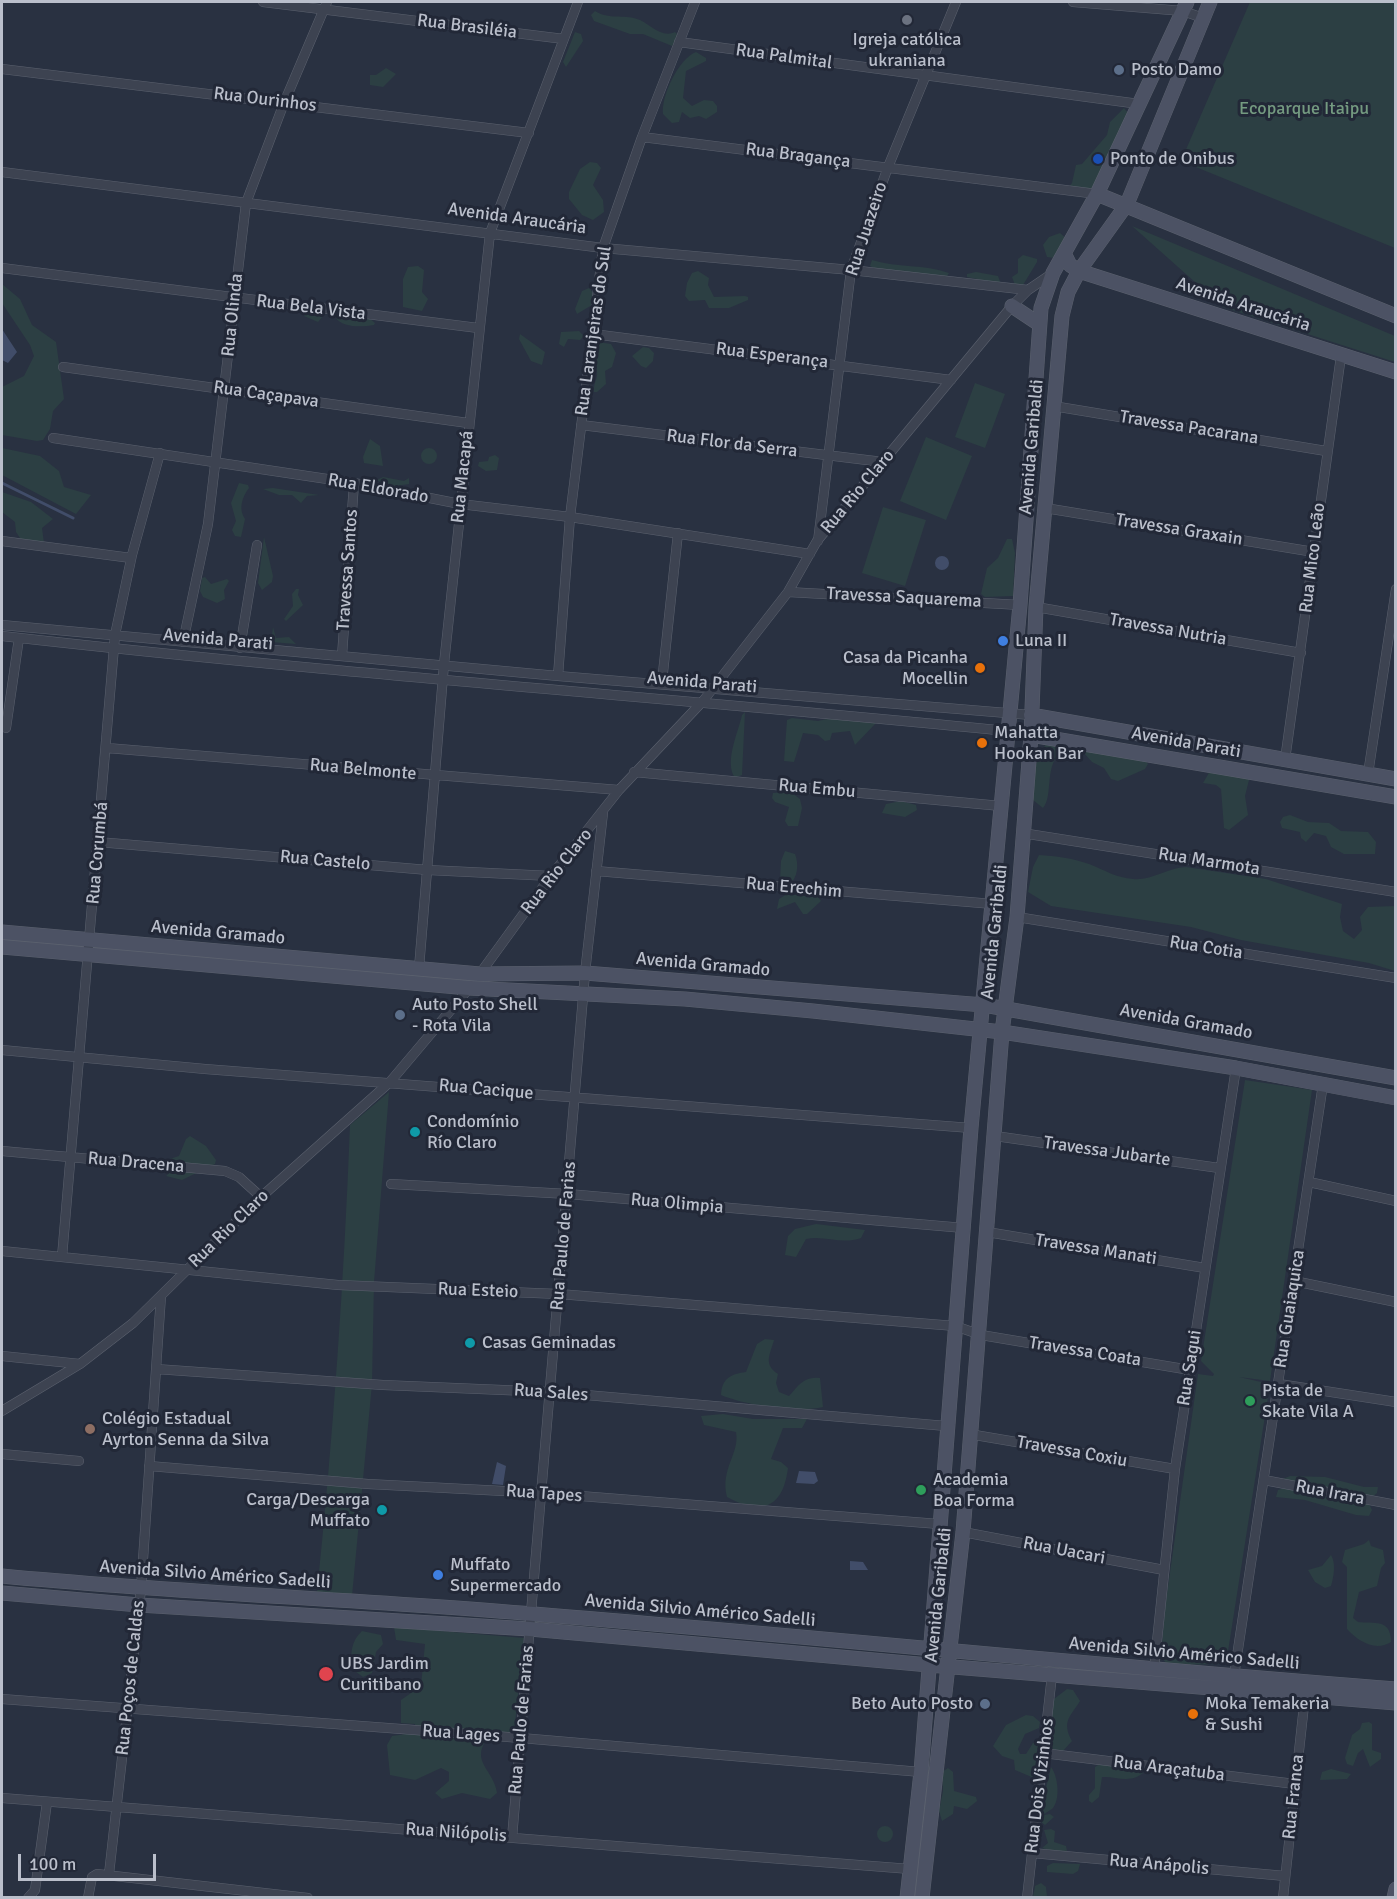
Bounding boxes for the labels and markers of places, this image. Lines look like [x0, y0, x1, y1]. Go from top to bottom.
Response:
marker: Igreja católica ukraniana [900, 13, 914, 27]
place label: Igreja católica ukraniana [853, 29, 961, 72]
place label: Posto Damo [1131, 59, 1222, 81]
marker: Posto Damo [1112, 63, 1126, 77]
place label: Ponto de Onibus [1110, 148, 1235, 170]
marker: Ponto de Onibus [1091, 152, 1105, 166]
place label: Luna II [1015, 630, 1067, 652]
marker: Luna II [996, 634, 1010, 648]
place label: Casa da Picanha Mocellin [843, 647, 968, 690]
marker: Casa da Picanha Mocellin [973, 661, 987, 675]
place label: Mahatta Hookan Bar [994, 722, 1083, 764]
marker: Mahatta Hookan Bar [975, 736, 989, 750]
place label: Auto Posto Shell - Rota Vila [412, 994, 538, 1036]
marker: Auto Posto Shell - Rota Vila [393, 1008, 407, 1022]
place label: Condomínio Río Claro [427, 1111, 519, 1154]
marker: Condomínio Río Claro [408, 1125, 422, 1139]
place label: Casas Geminadas [482, 1332, 616, 1354]
marker: Casas Geminadas [463, 1336, 477, 1350]
place label: Pista de Skate Vila A [1262, 1380, 1354, 1422]
marker: Pista de Skate Vila A [1243, 1394, 1257, 1408]
place label: Colégio Estadual Ayrton Senna da Silva [102, 1408, 269, 1450]
marker: Colégio Estadual Ayrton Senna da Silva [83, 1422, 97, 1436]
place label: Academia Boa Forma [933, 1469, 1015, 1512]
marker: Academia Boa Forma [914, 1483, 928, 1497]
place label: Carga/Descarga Muffato [246, 1489, 370, 1532]
marker: Carga/Descarga Muffato [375, 1503, 389, 1517]
place label: Muffato Supermercado [450, 1554, 561, 1596]
marker: Muffato Supermercado [431, 1568, 445, 1582]
place label: UBS Jardim Curitibano [340, 1653, 429, 1696]
marker: UBS Jardim Curitibano [317, 1665, 335, 1683]
place label: Beto Auto Posto [851, 1693, 973, 1715]
place label: Moka Temakeria & Sushi [1205, 1693, 1329, 1736]
marker: Beto Auto Posto [978, 1697, 992, 1711]
marker: Moka Temakeria & Sushi [1186, 1707, 1200, 1721]

